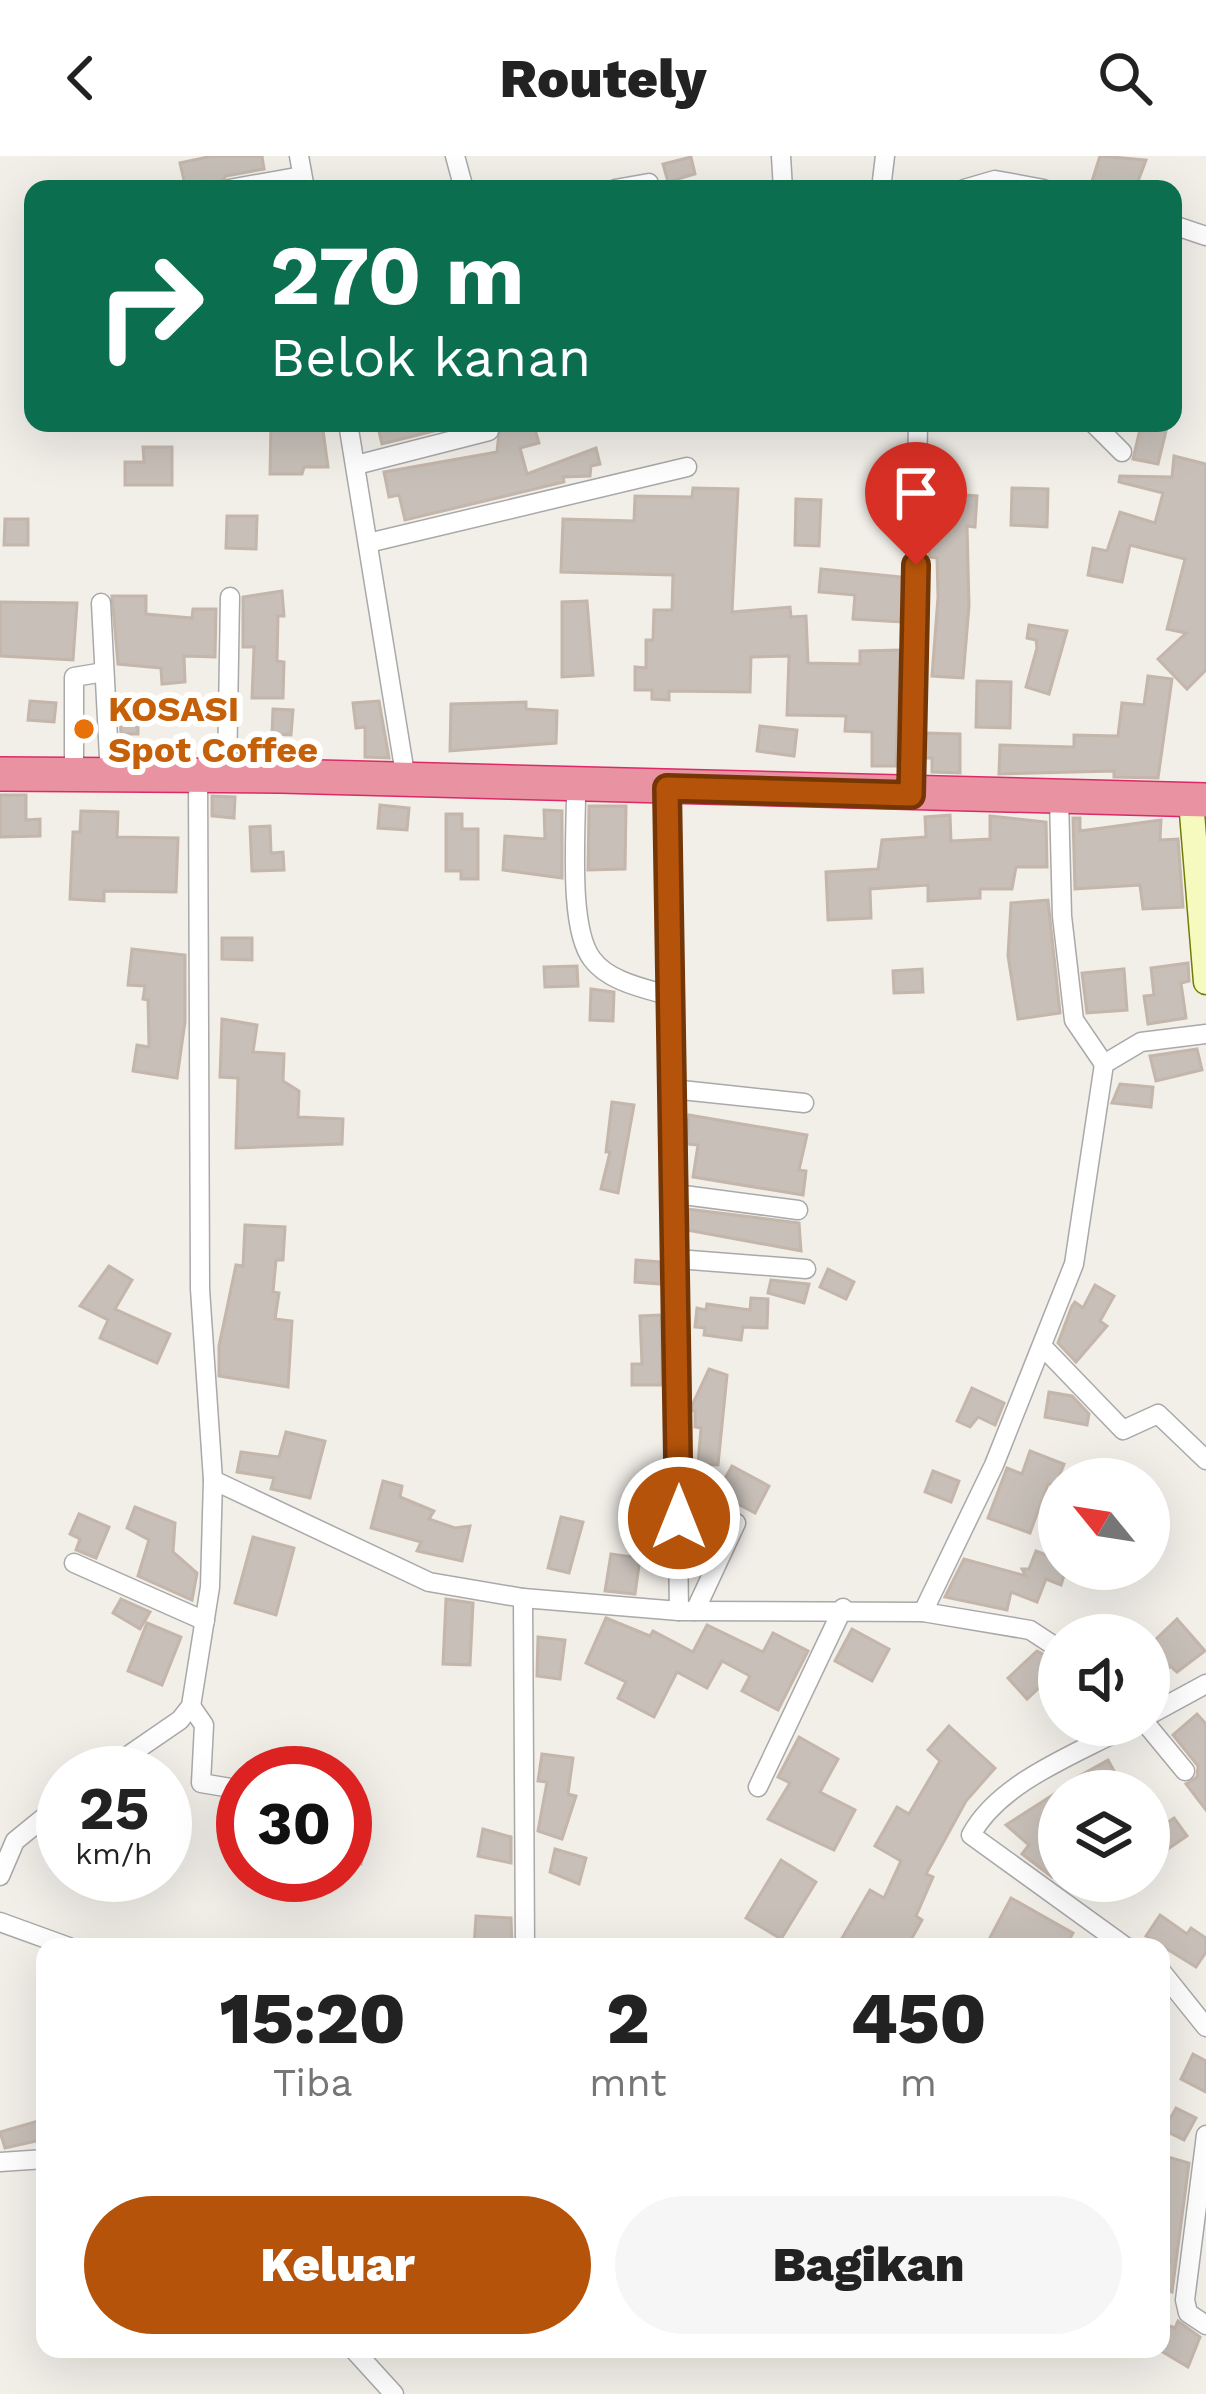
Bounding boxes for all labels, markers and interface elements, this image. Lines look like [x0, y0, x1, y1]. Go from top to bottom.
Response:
icon: back [48, 45, 114, 111]
icon: search [1092, 45, 1158, 111]
text: Routely [499, 47, 707, 110]
text: 270 m [270, 226, 525, 324]
icon: right [72, 228, 228, 384]
text: Belok kanan [270, 326, 591, 389]
pin [865, 442, 967, 565]
icon: arrive [883, 460, 949, 526]
place label: KOSASI Spot Coffee [108, 688, 318, 771]
marker: KOSASI Spot Coffee [71, 716, 97, 742]
position arrow [616, 1455, 742, 1581]
north arrow [1038, 1458, 1170, 1590]
map controls [1038, 1458, 1170, 1902]
button: sound [1038, 1614, 1170, 1746]
speed limit sign: 30 [216, 1746, 372, 1902]
button: layers [1038, 1770, 1170, 1902]
text: 25 [79, 1773, 149, 1844]
text: km/h [75, 1836, 153, 1871]
text: 15:20 [220, 1976, 406, 2060]
text: 2 [606, 1976, 650, 2060]
text: 450 [850, 1976, 986, 2060]
text: Tiba [273, 2060, 353, 2105]
text: mnt [589, 2060, 667, 2105]
text: m [900, 2060, 937, 2105]
button: Keluar [84, 2196, 591, 2334]
button: Bagikan [615, 2196, 1122, 2334]

